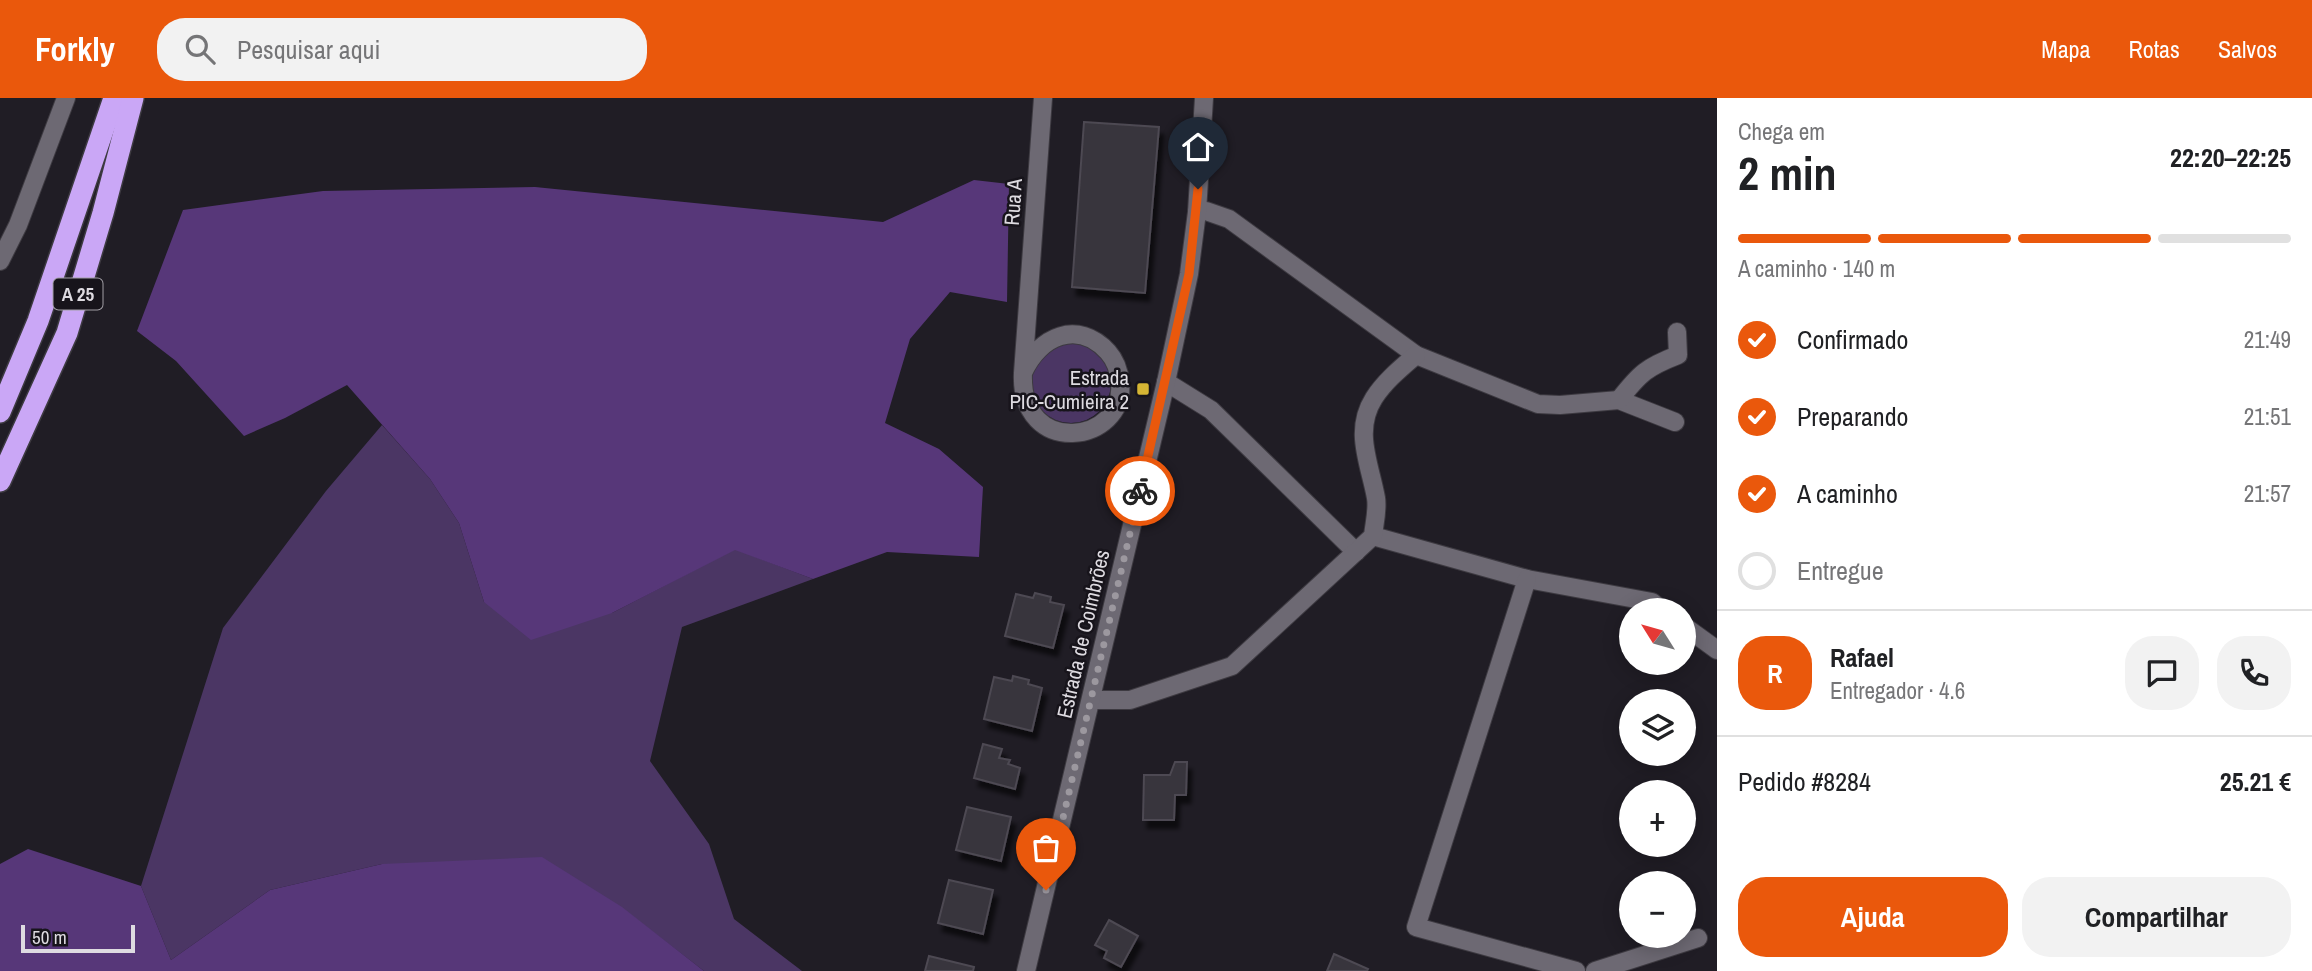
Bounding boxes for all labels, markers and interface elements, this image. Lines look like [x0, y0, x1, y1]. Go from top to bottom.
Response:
search box [157, 18, 647, 81]
text: Forkly [35, 27, 115, 71]
icon: search [181, 30, 219, 68]
text: Pesquisar aqui [237, 32, 380, 67]
text: Mapa [2041, 33, 2091, 65]
text: Rotas [2129, 33, 2180, 65]
text: Salvos [2218, 33, 2277, 65]
text: Chega em [1738, 116, 1825, 147]
pin [1168, 117, 1228, 189]
icon: home [1179, 128, 1217, 166]
text: 22:20–22:25 [2170, 140, 2291, 175]
text: 2 min [1738, 142, 1837, 204]
street label: Rua A [997, 177, 1029, 226]
text: A caminho · 140 m [1738, 253, 1895, 284]
road number: A 25 [54, 278, 102, 310]
icon: check [1738, 321, 1776, 359]
text: Confirmado [1797, 322, 1908, 357]
text: 21:49 [2244, 324, 2291, 355]
place label: Estrada PIC-Cumieira 2 [1009, 363, 1129, 416]
marker: Estrada PIC-Cumieira 2 [1135, 381, 1151, 397]
icon: check [1738, 398, 1776, 436]
text: Preparando [1797, 399, 1908, 434]
text: 21:51 [2244, 401, 2291, 432]
courier [1105, 456, 1175, 526]
icon: bike [1121, 472, 1159, 510]
icon: check [1738, 475, 1776, 513]
text: A caminho [1797, 476, 1898, 511]
text: 21:57 [2244, 478, 2291, 509]
street label: Estrada de Coimbrões [1049, 547, 1117, 721]
text: Entregue [1797, 553, 1884, 588]
north arrow [1619, 598, 1696, 676]
map controls [1619, 598, 1696, 948]
button: chat [2125, 636, 2199, 710]
button: phone [2217, 636, 2291, 710]
text: Rafael [1830, 640, 1894, 675]
text: R [1767, 656, 1783, 691]
text: Entregador · 4.6 [1830, 675, 1965, 706]
button: layers [1619, 689, 1696, 766]
text: Pedido #8284 [1738, 764, 1871, 799]
text: 25.21 € [2220, 764, 2291, 799]
button: + [1619, 780, 1696, 857]
pin [1016, 818, 1076, 890]
icon: bag [1027, 829, 1065, 867]
button: − [1619, 871, 1696, 948]
button: Ajuda [1738, 877, 2008, 957]
button: Compartilhar [2022, 877, 2291, 957]
scale bar [21, 922, 135, 954]
text: 50 m [32, 924, 67, 950]

